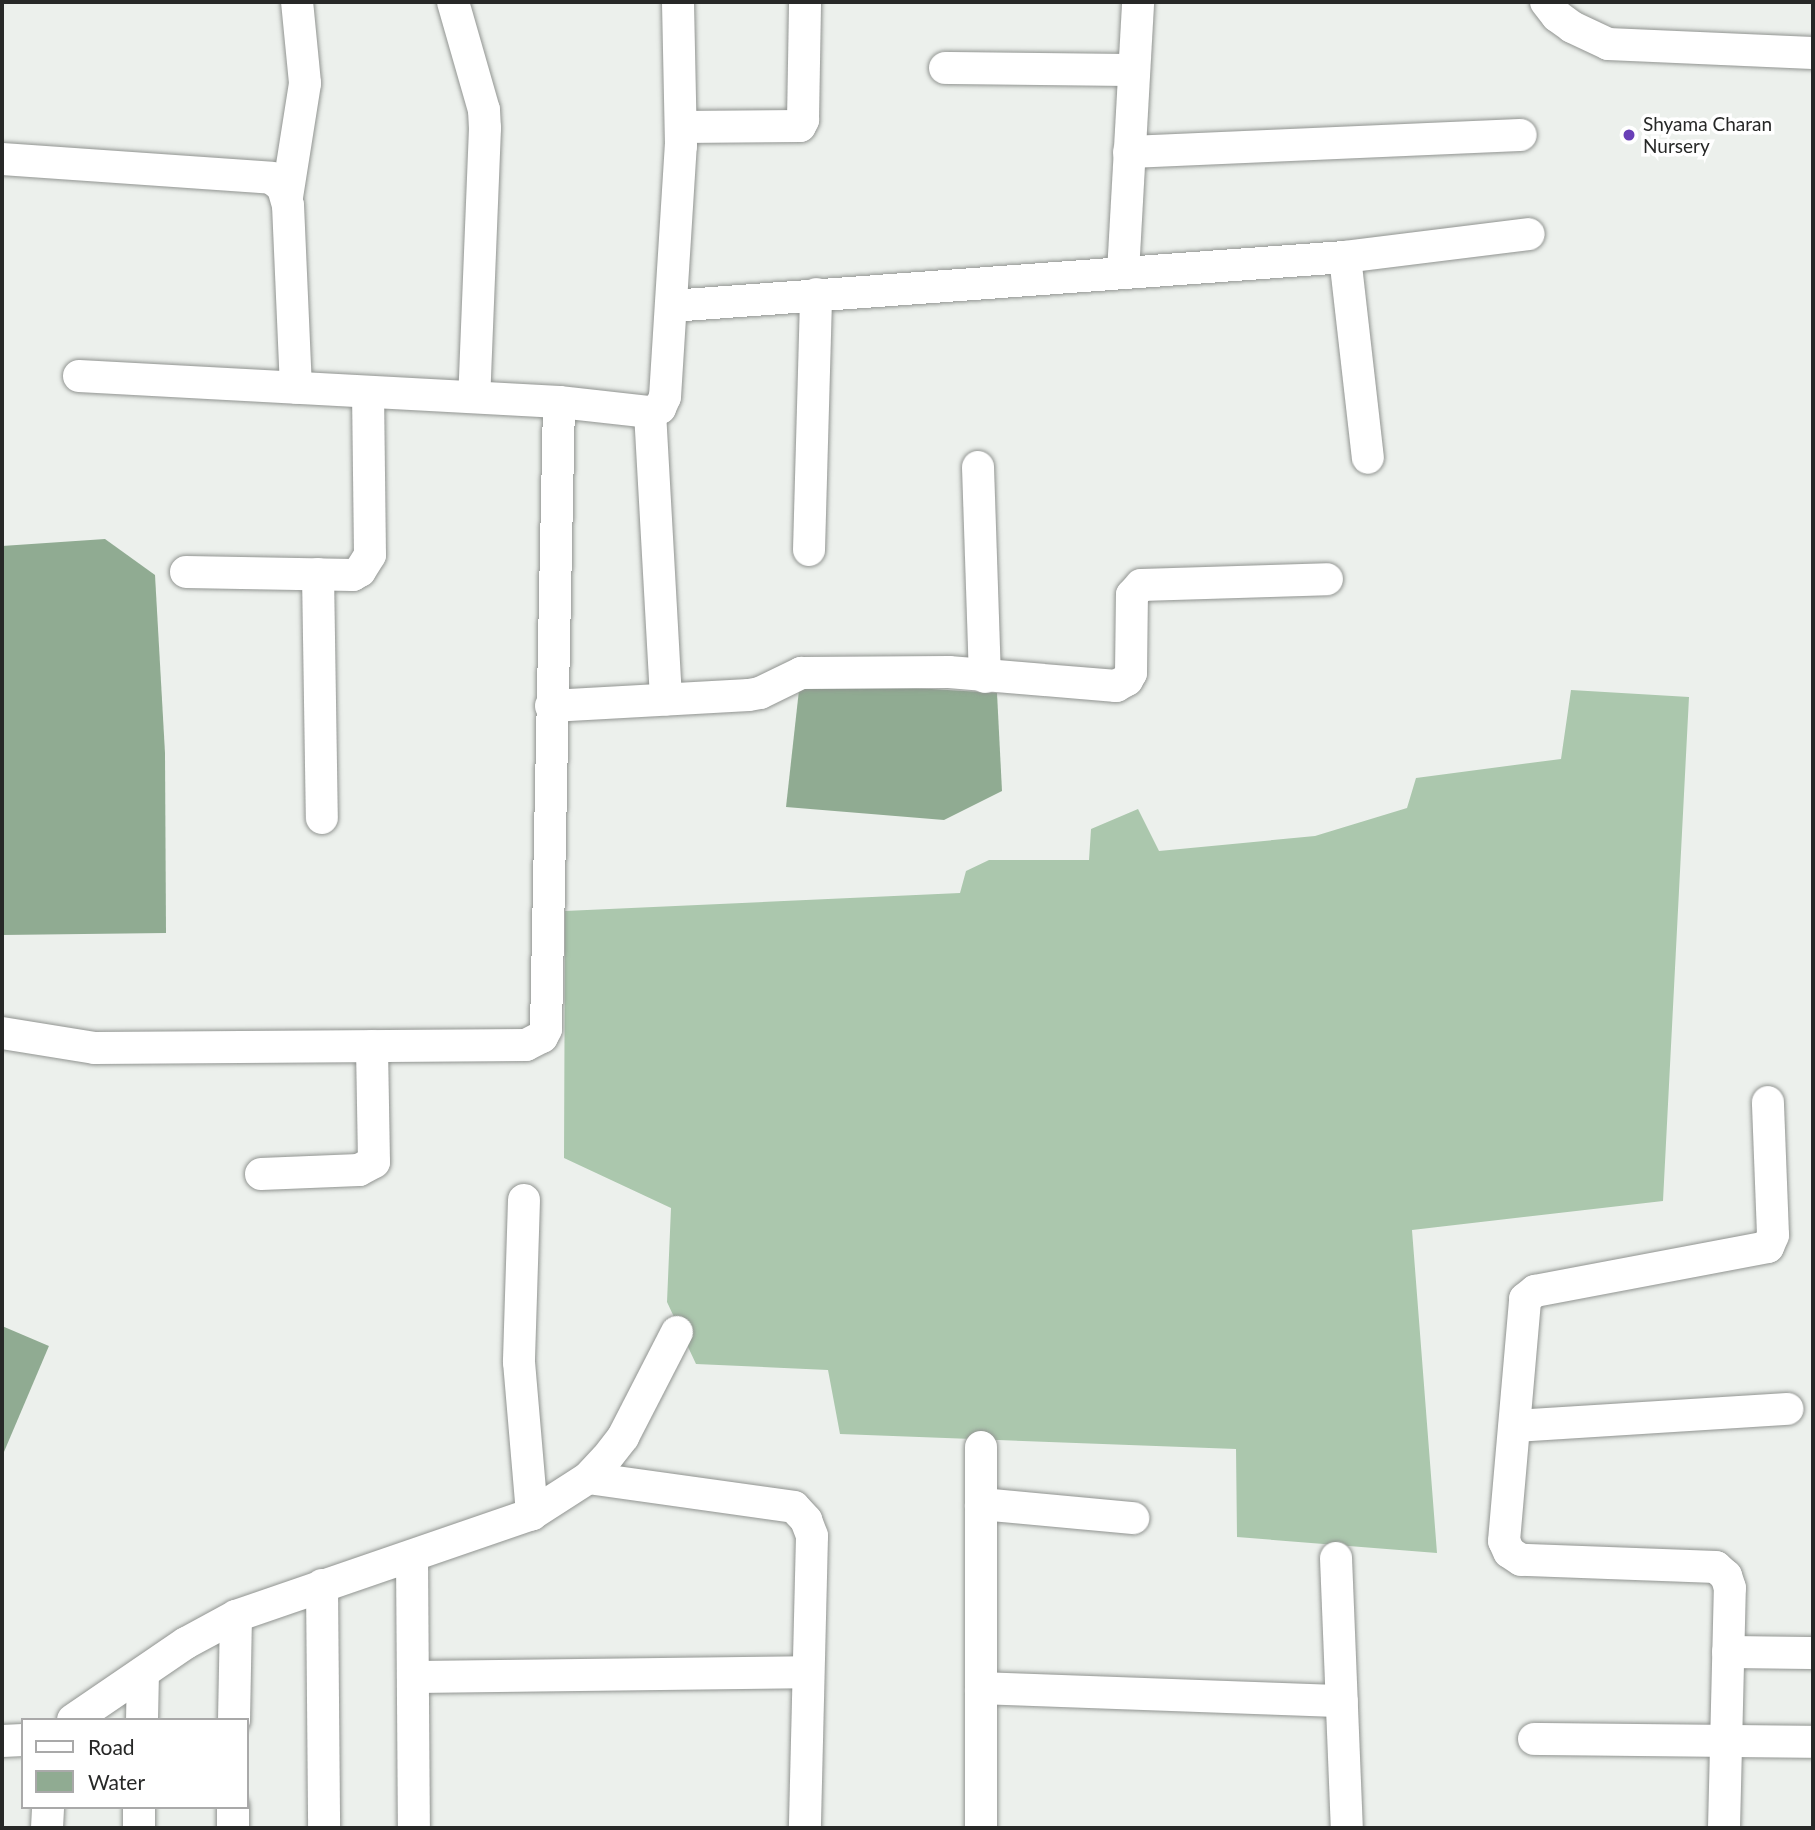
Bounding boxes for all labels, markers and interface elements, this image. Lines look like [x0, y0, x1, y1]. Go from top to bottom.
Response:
place label: Shyama Charan Nursery [1643, 113, 1772, 157]
marker: Shyama Charan Nursery [1621, 127, 1637, 143]
legend [21, 1718, 248, 1809]
text: Road [88, 1734, 135, 1759]
text: Water [88, 1769, 145, 1794]

